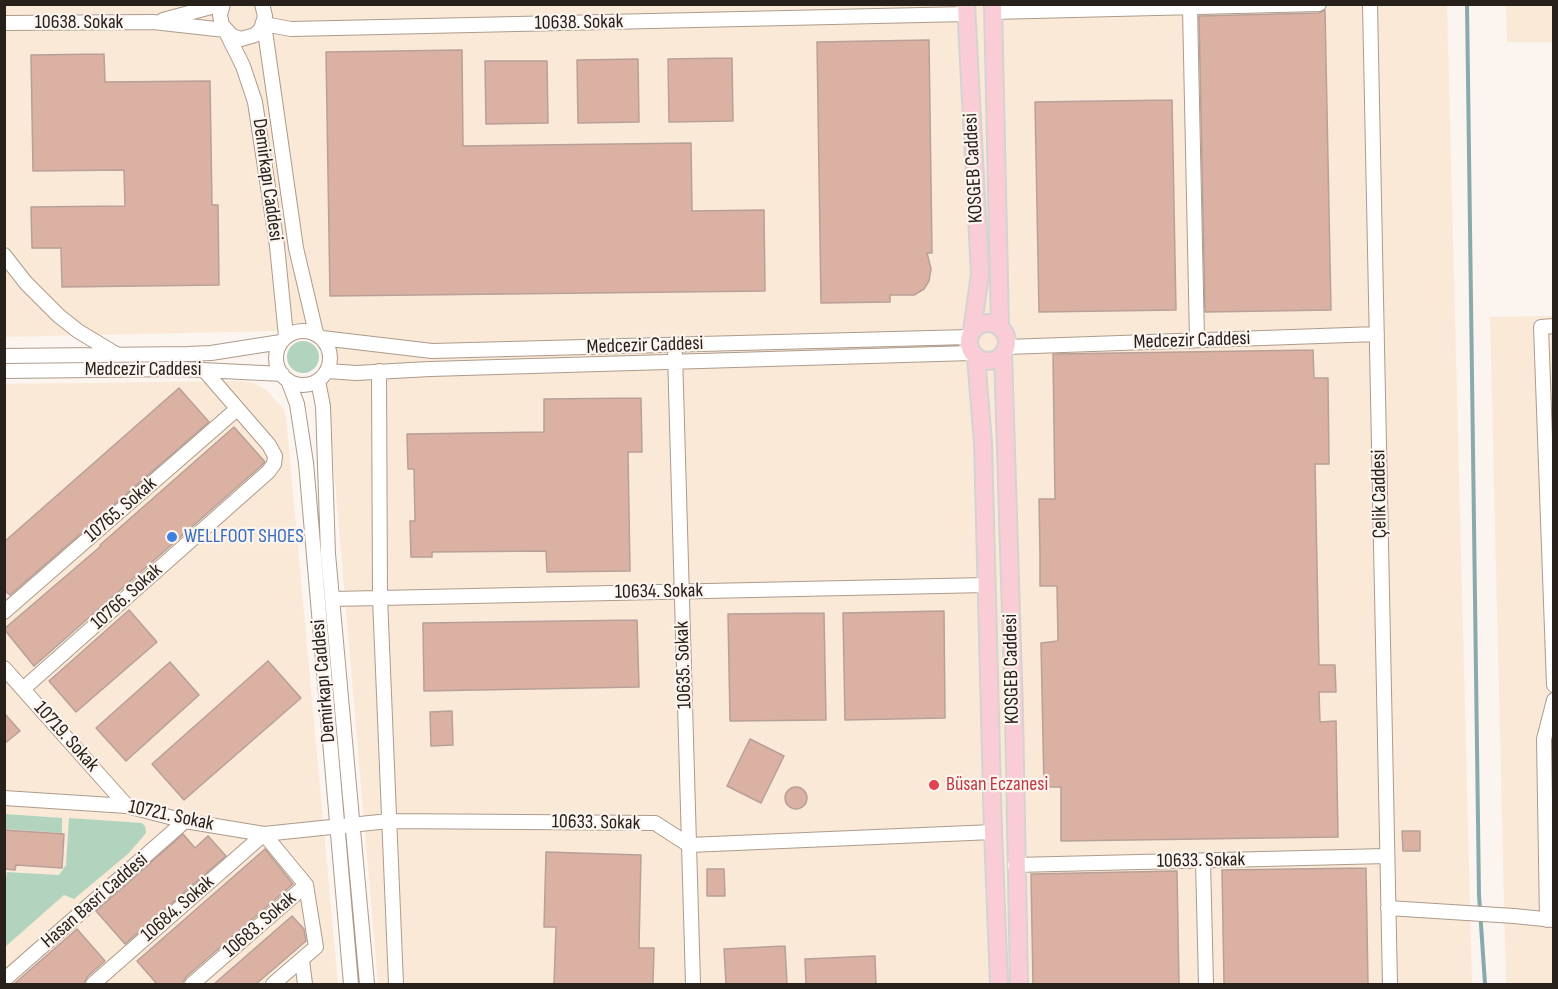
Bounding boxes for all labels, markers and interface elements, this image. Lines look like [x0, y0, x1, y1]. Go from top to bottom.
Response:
street label: 10638. Sokak [535, 10, 623, 36]
street label: 10638. Sokak [35, 11, 123, 35]
street label: KOSGEB Caddesi [959, 112, 989, 224]
street label: Demirkapı Caddesi [247, 117, 287, 243]
street label: Medcezir Caddesi [1133, 327, 1251, 355]
street label: Medcezir Caddesi [586, 332, 704, 360]
street label: Medcezir Caddesi [85, 358, 201, 382]
street label: Çelik Caddesi [1367, 449, 1393, 539]
street label: 10765. Sokak [80, 472, 162, 548]
place label: WELLFOOT SHOES [184, 525, 304, 549]
marker: WELLFOOT SHOES [165, 530, 179, 544]
street label: 10766. Sokak [86, 559, 168, 635]
street label: 10634. Sokak [615, 579, 703, 605]
street label: KOSGEB Caddesi [999, 614, 1025, 724]
street label: Demirkapı Caddesi [307, 618, 341, 744]
street label: 10635. Sokak [670, 621, 698, 709]
street label: 10719. Sokak [28, 697, 104, 777]
place label: Büsan Eczanesi [946, 773, 1048, 797]
marker: Büsan Eczanesi [927, 778, 941, 792]
street label: 10721. Sokak [126, 795, 216, 837]
street label: 10633. Sokak [552, 810, 640, 836]
street label: Hasan Basri Caddesi [37, 848, 153, 954]
street label: 10633. Sokak [1157, 848, 1245, 874]
street label: 10684. Sokak [137, 871, 219, 947]
street label: 10683. Sokak [219, 887, 301, 963]

